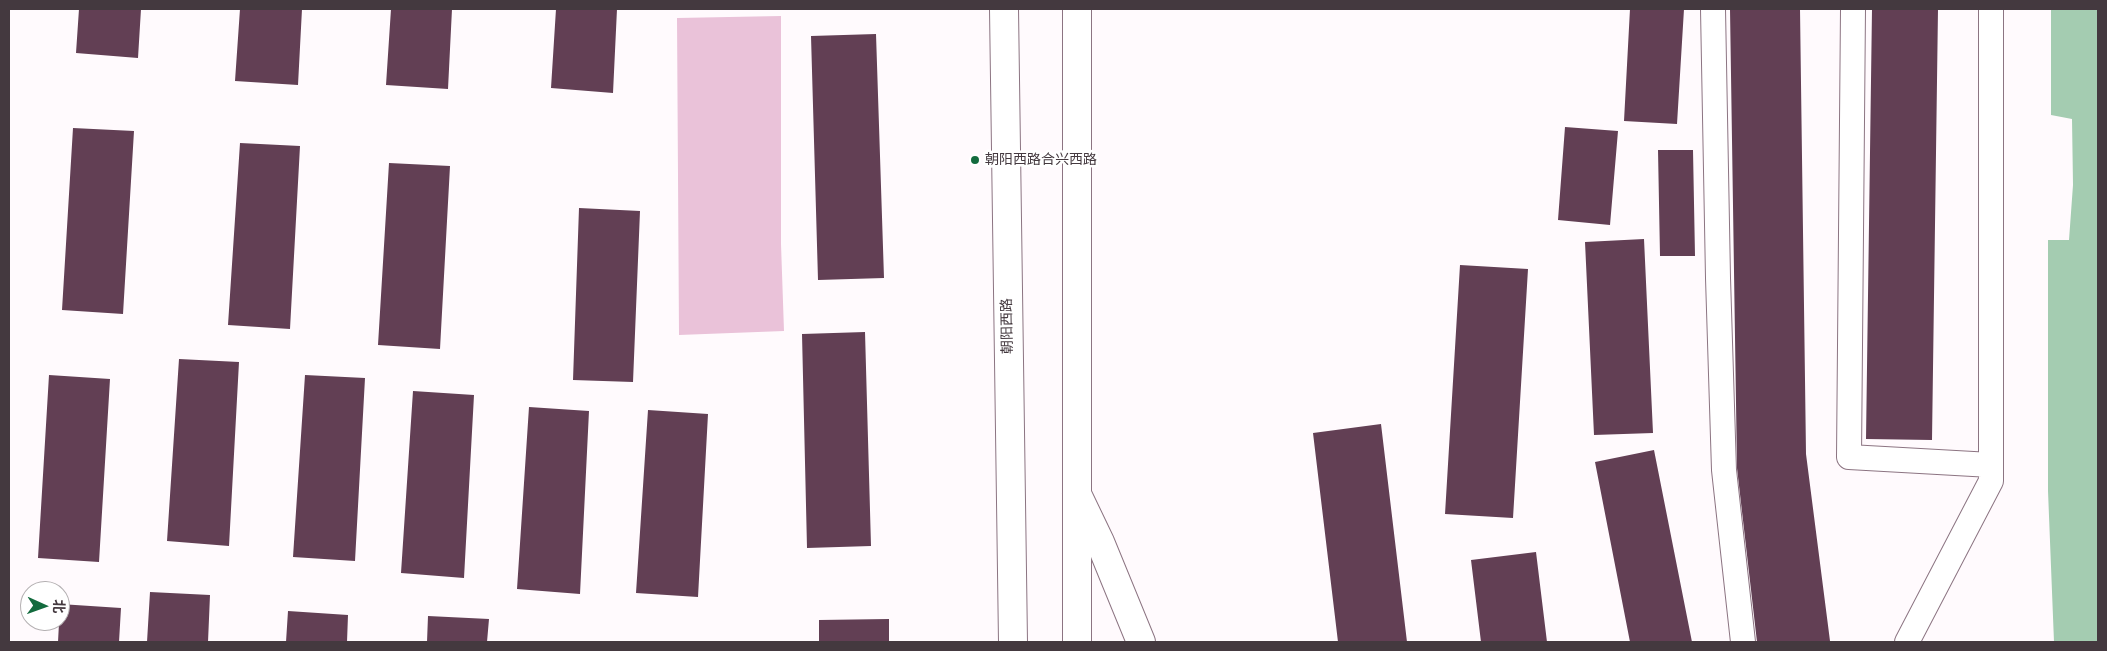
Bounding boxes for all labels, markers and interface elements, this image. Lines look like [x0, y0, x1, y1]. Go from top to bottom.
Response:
place label: 朝阳西路合兴西路 [985, 152, 1097, 168]
marker: 朝阳西路合兴西路 [969, 154, 981, 166]
street label: 朝阳西路 [999, 298, 1017, 354]
north arrow [20, 581, 70, 631]
text: 北 [51, 599, 67, 614]

